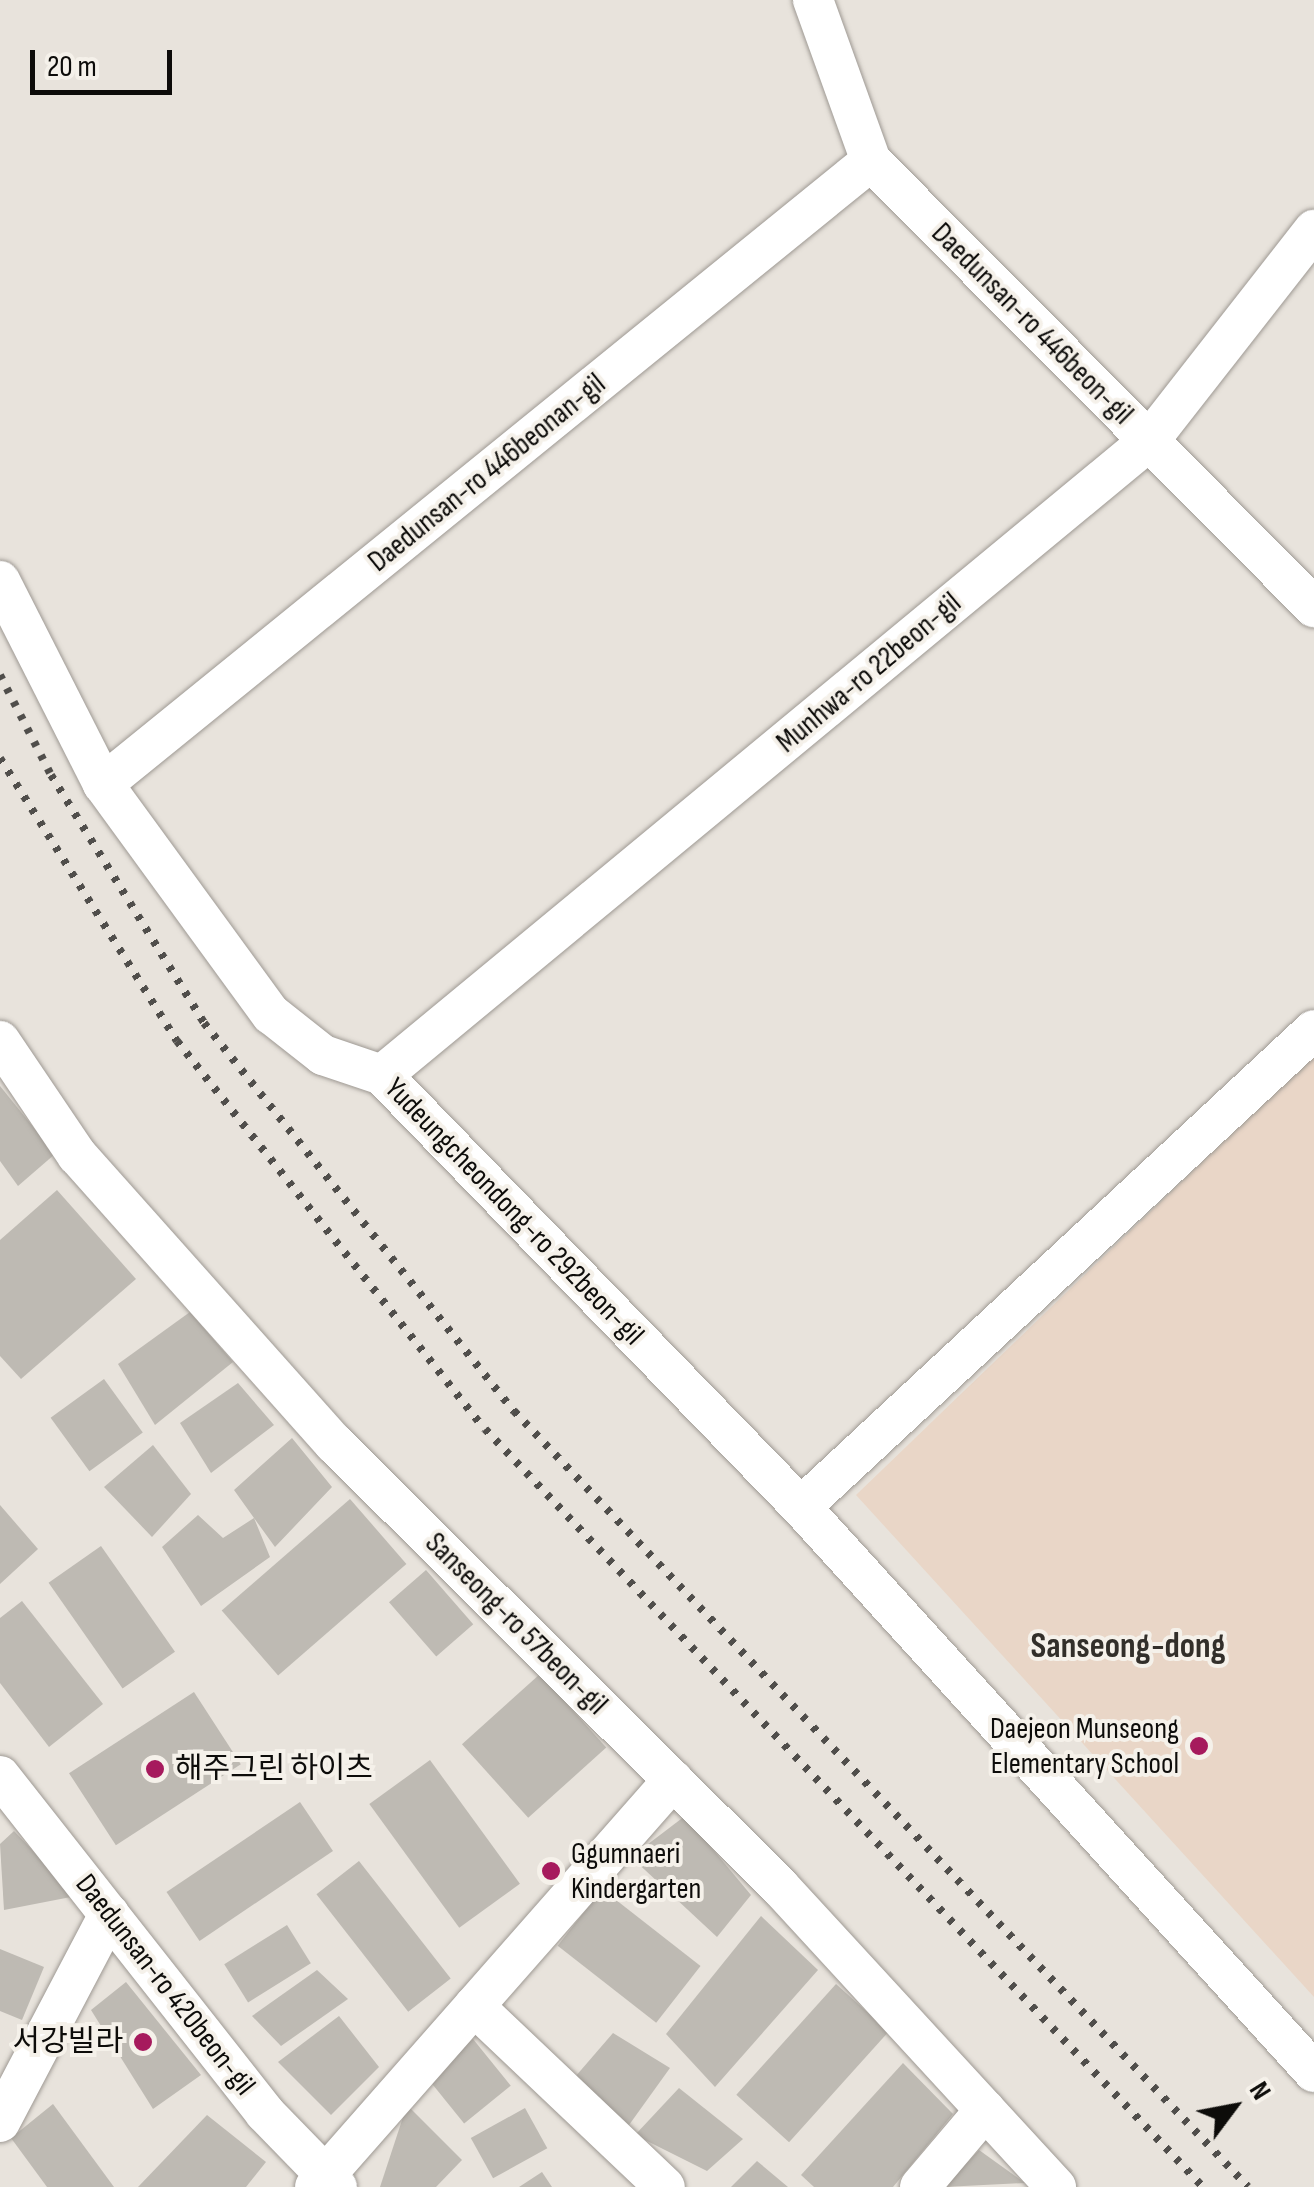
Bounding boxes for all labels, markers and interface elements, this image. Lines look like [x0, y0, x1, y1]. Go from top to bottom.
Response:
scale bar [35, 30, 178, 92]
text: 20 m [47, 49, 97, 85]
street label: Daedunsan-ro 446beon-gil [924, 216, 1140, 432]
street label: Daedunsan-ro 446beonan-gil [361, 366, 613, 580]
street label: Munhwa-ro 22beon-gil [769, 585, 969, 761]
street label: Yudeungcheondong-ro 292beon-gil [377, 1071, 651, 1353]
street label: Sanseong-ro 57beon-gil [417, 1525, 615, 1723]
district label: Sanseong-dong [1031, 1626, 1225, 1668]
place label: Daejeon Munseong Elementary School [990, 1711, 1179, 1782]
marker: Daejeon Munseong Elementary School [1188, 1735, 1210, 1757]
place label: 해주그린 하이츠 [175, 1751, 373, 1787]
marker: 해주그린 하이츠 [144, 1758, 166, 1780]
place label: Ggumnaeri Kindergarten [571, 1836, 701, 1906]
marker: Ggumnaeri Kindergarten [540, 1860, 562, 1882]
street label: Daedunsan-ro 420beon-gil [68, 1867, 262, 2103]
place label: 서강빌라 [13, 2024, 123, 2060]
marker: 서강빌라 [132, 2031, 154, 2053]
north arrow [1184, 2057, 1284, 2157]
text: N [1242, 2076, 1278, 2106]

